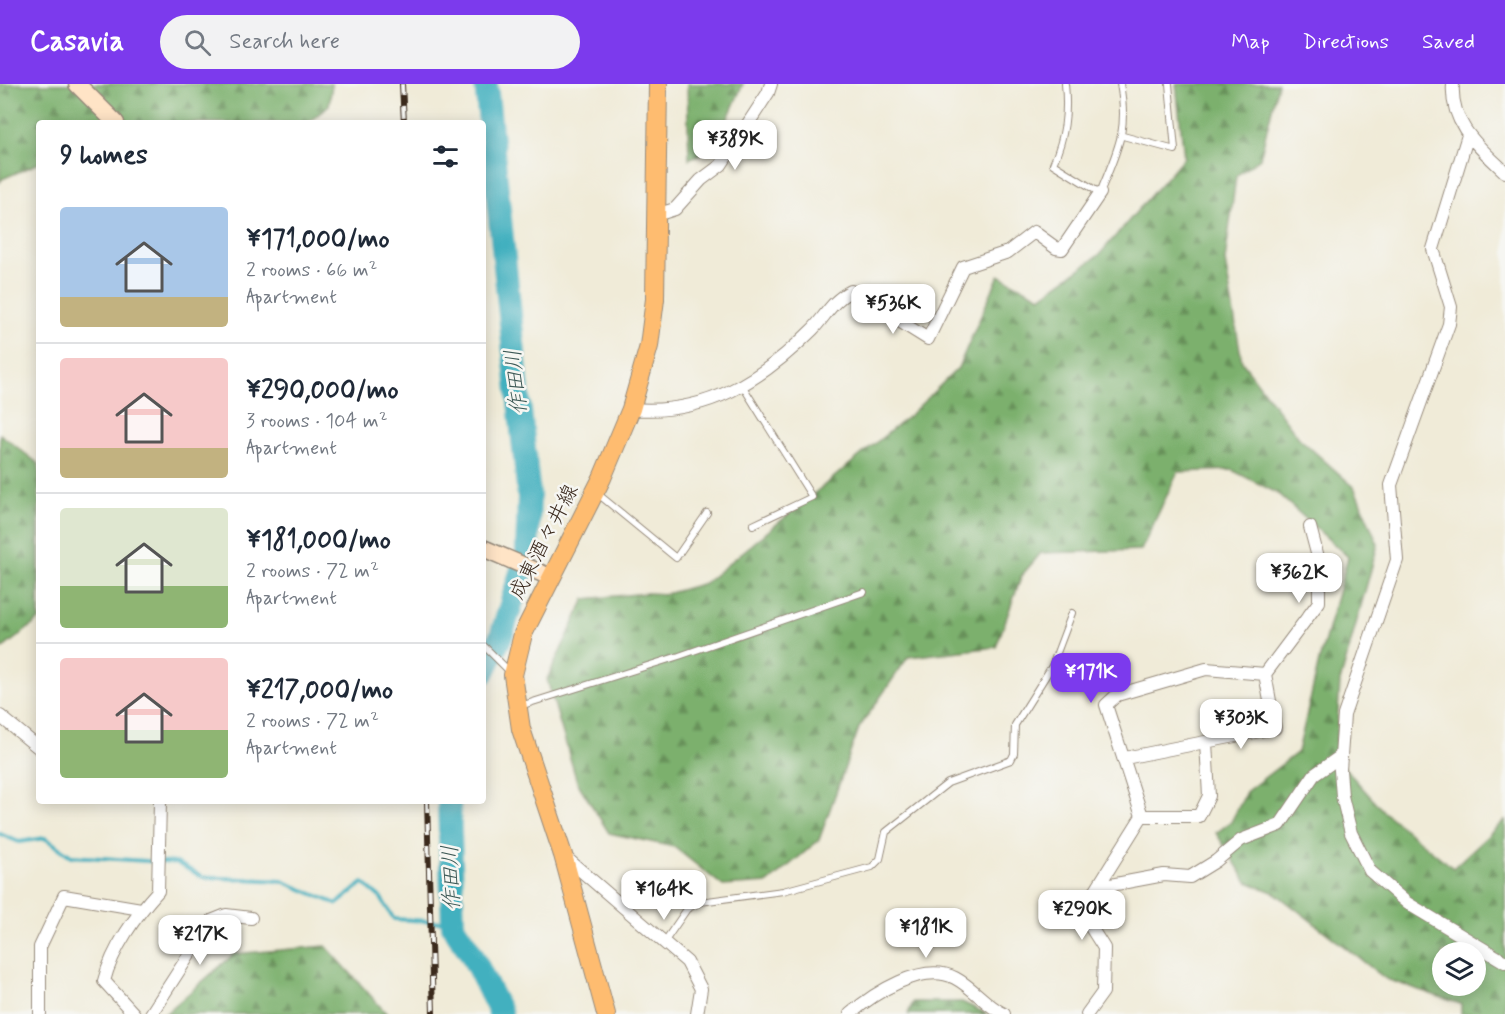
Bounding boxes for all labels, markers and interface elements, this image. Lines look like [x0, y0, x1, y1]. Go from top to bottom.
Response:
search box [160, 15, 580, 69]
text: Casavia [30, 24, 124, 61]
icon: search [181, 26, 214, 59]
text: Search here [229, 28, 340, 56]
text: Map [1231, 28, 1270, 56]
text: Directions [1303, 28, 1389, 56]
text: Saved [1422, 28, 1475, 56]
pin: ¥389K [693, 120, 777, 171]
text: ¥389K [707, 126, 763, 153]
text: 9 homes [60, 139, 148, 173]
icon: filters [429, 140, 462, 173]
text: ¥171,000/mo [246, 223, 390, 257]
icon: home [108, 231, 180, 303]
text: 2 rooms · 66 m² [246, 257, 377, 284]
text: Apartment [246, 284, 337, 311]
pin: ¥536K [851, 284, 935, 335]
text: ¥536K [865, 290, 921, 317]
water label: 作田川 [500, 348, 534, 416]
text: ¥290,000/mo [246, 374, 399, 408]
icon: home [108, 382, 180, 454]
text: 3 rooms · 104 m² [246, 408, 388, 435]
text: Apartment [246, 435, 337, 462]
street label: 成東酒々井線 [503, 480, 585, 604]
text: ¥181,000/mo [246, 524, 391, 558]
icon: home [108, 532, 180, 604]
pin: ¥362K [1257, 553, 1341, 604]
text: 2 rooms · 72 m² [246, 558, 379, 585]
text: ¥362K [1270, 559, 1328, 586]
text: Apartment [246, 585, 337, 612]
pin: ¥171K [1049, 653, 1133, 704]
text: ¥171K [1065, 659, 1117, 686]
text: ¥217,000/mo [246, 674, 393, 708]
icon: home [108, 682, 180, 754]
pin: ¥303K [1199, 699, 1283, 750]
text: ¥303K [1214, 705, 1268, 732]
text: 2 rooms · 72 m² [246, 708, 379, 735]
text: Apartment [246, 735, 337, 762]
water label: 作田川 [437, 845, 467, 911]
pin: ¥164K [622, 870, 706, 921]
text: ¥164K [635, 876, 693, 903]
pin: ¥290K [1040, 890, 1124, 941]
text: ¥290K [1052, 896, 1112, 923]
pin: ¥181K [884, 908, 968, 959]
text: ¥181K [899, 914, 953, 941]
pin: ¥217K [158, 915, 242, 966]
text: ¥217K [172, 921, 228, 948]
map controls [1432, 942, 1486, 996]
button: layers [1432, 942, 1486, 996]

